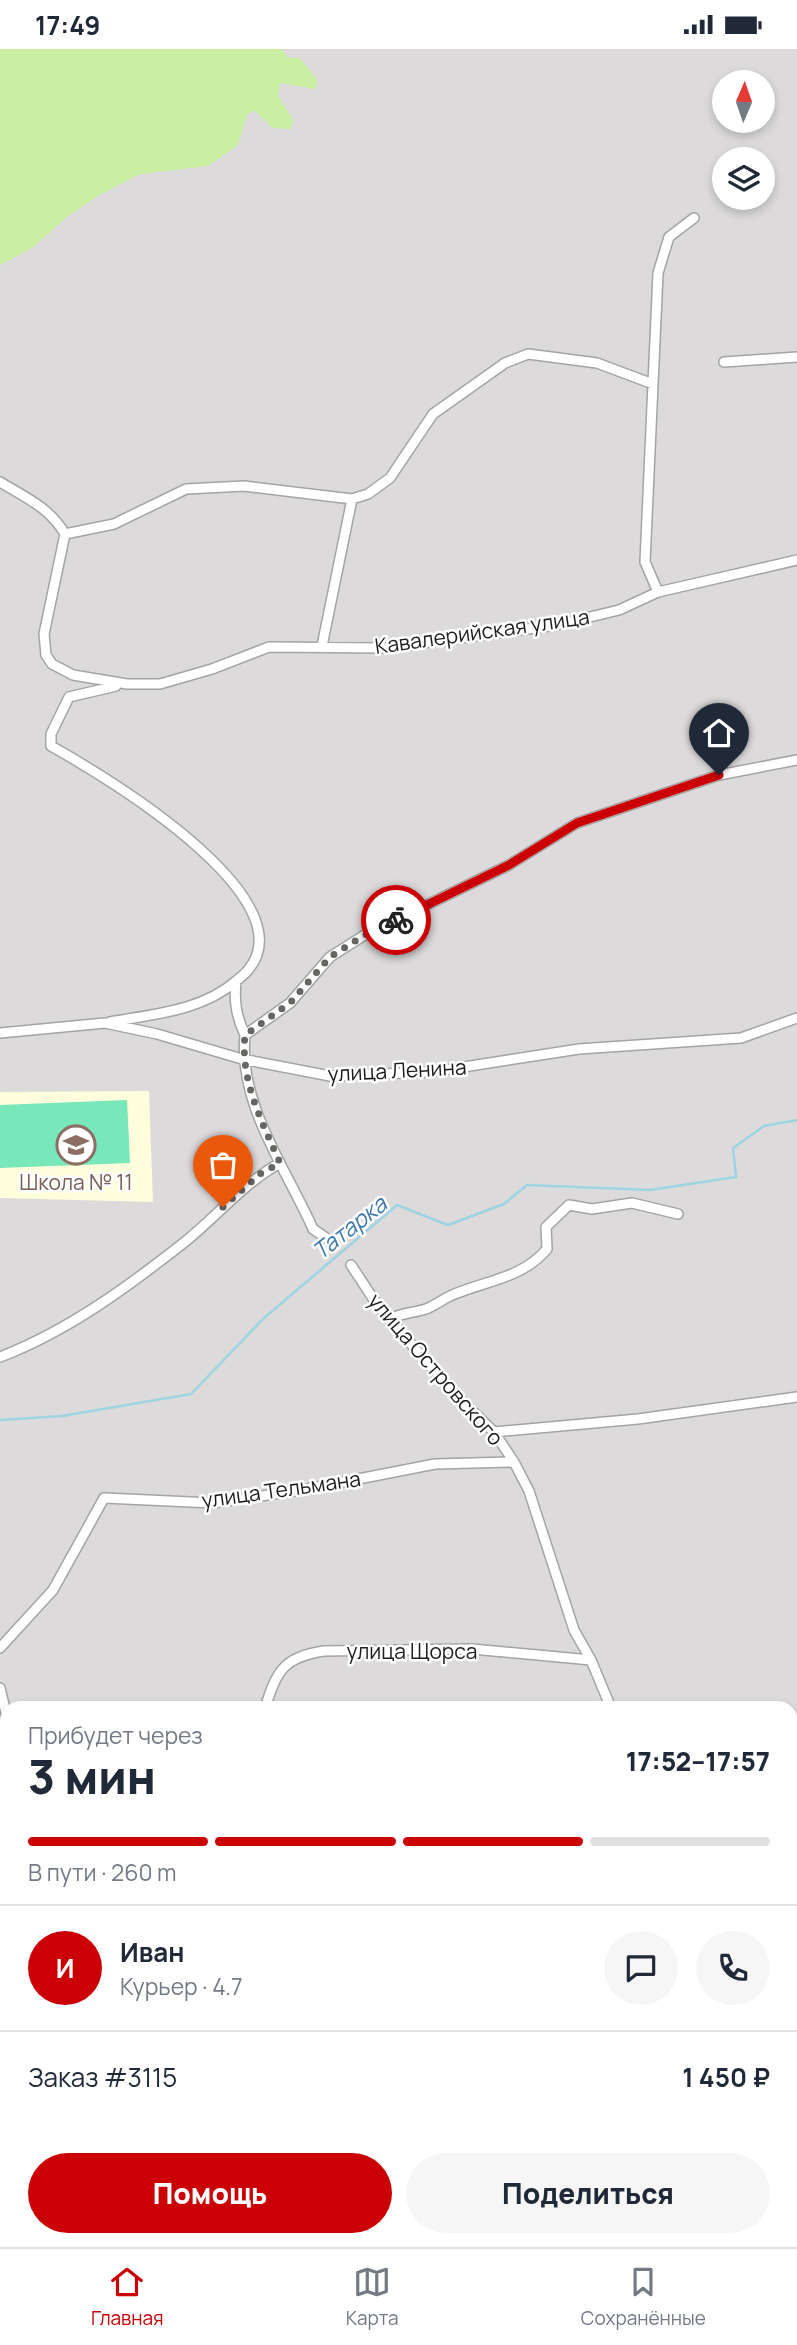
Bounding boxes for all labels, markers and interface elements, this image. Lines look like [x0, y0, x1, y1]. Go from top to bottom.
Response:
text: 17:49 [35, 7, 101, 43]
north arrow [712, 70, 775, 133]
map controls [712, 70, 775, 210]
button: layers [712, 147, 775, 210]
street label: Кавалерийская улица [373, 602, 591, 660]
pin [689, 703, 749, 775]
icon: home [700, 714, 738, 752]
courier [361, 885, 431, 955]
icon: bike [377, 901, 415, 939]
street label: улица Ленина [327, 1052, 467, 1088]
school or university icon: Школа № 11 [55, 1124, 97, 1166]
pin [193, 1135, 253, 1207]
icon: bag [204, 1146, 242, 1184]
place label: Школа № 11 [19, 1168, 133, 1196]
water label: Татарка [305, 1187, 394, 1266]
street label: улица Островского [362, 1287, 510, 1451]
street label: улица Тельмана [200, 1464, 362, 1514]
street label: улица Щорса [347, 1637, 477, 1665]
text: Прибудет через [28, 1719, 203, 1751]
text: 17:52–17:57 [626, 1743, 770, 1779]
text: 3 мин [28, 1745, 156, 1808]
text: В пути · 260 m [28, 1856, 177, 1888]
button: chat [604, 1931, 678, 2005]
button: phone [696, 1931, 770, 2005]
text: Иван [120, 1934, 184, 1970]
text: И [56, 1950, 74, 1986]
text: Курьер · 4.7 [120, 1970, 243, 2002]
text: Заказ #3115 [28, 2059, 177, 2095]
text: 1 450 ₽ [682, 2059, 770, 2095]
button: Помощь [28, 2153, 392, 2233]
button: Поделиться [406, 2153, 770, 2233]
tab: Главная [91, 2263, 164, 2331]
tab: Карта [346, 2263, 399, 2331]
tab: Сохранённые [581, 2263, 706, 2331]

